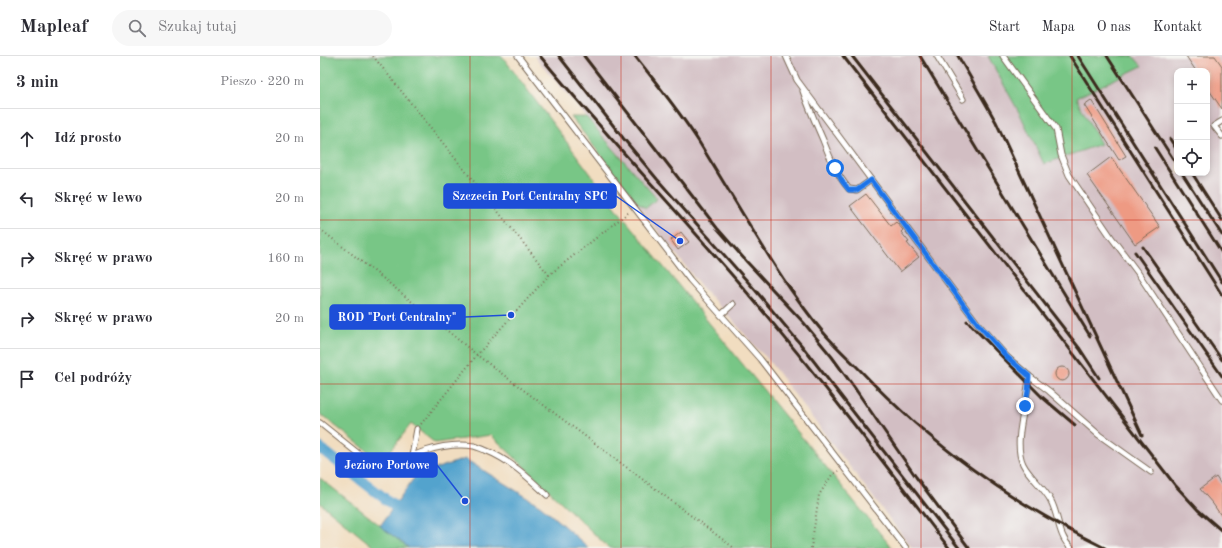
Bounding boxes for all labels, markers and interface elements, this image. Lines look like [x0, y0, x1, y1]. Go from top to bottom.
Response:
search box [112, 10, 392, 46]
icon: search [126, 17, 148, 39]
text: Mapleaf [20, 18, 88, 37]
text: Szukaj tutaj [158, 20, 237, 35]
text: Start [989, 20, 1020, 34]
text: Mapa [1042, 20, 1075, 34]
text: O nas [1097, 20, 1131, 34]
text: Kontakt [1153, 20, 1202, 34]
map controls [1174, 68, 1210, 176]
button: + [1174, 68, 1210, 104]
text: 3 min [16, 74, 59, 91]
text: Pieszo · 220 m [220, 75, 304, 88]
button: − [1174, 104, 1210, 140]
icon: ahead [16, 128, 38, 150]
text: Idź prosto [54, 131, 121, 146]
text: 20 m [275, 132, 304, 145]
button: locate [1174, 140, 1210, 176]
route start [826, 159, 844, 177]
callout: Szczecin Port Centralny SPC [444, 184, 616, 208]
icon: left [16, 188, 38, 210]
text: Skręć w lewo [54, 191, 142, 206]
text: Szczecin Port Centralny SPC [452, 191, 608, 203]
text: 20 m [275, 192, 304, 205]
icon: right [16, 248, 38, 270]
text: Skręć w prawo [54, 251, 153, 266]
text: 160 m [267, 252, 304, 265]
callout: ROD "Port Centralny" [330, 305, 465, 329]
icon: right [16, 308, 38, 330]
text: Skręć w prawo [54, 311, 153, 326]
text: 20 m [275, 312, 304, 325]
text: ROD "Port Centralny" [338, 312, 456, 324]
icon: arrive [16, 368, 38, 390]
text: Cel podróży [54, 371, 132, 386]
route end [1016, 397, 1034, 415]
callout: Jezioro Portowe [336, 453, 437, 477]
text: Jezioro Portowe [344, 460, 430, 472]

